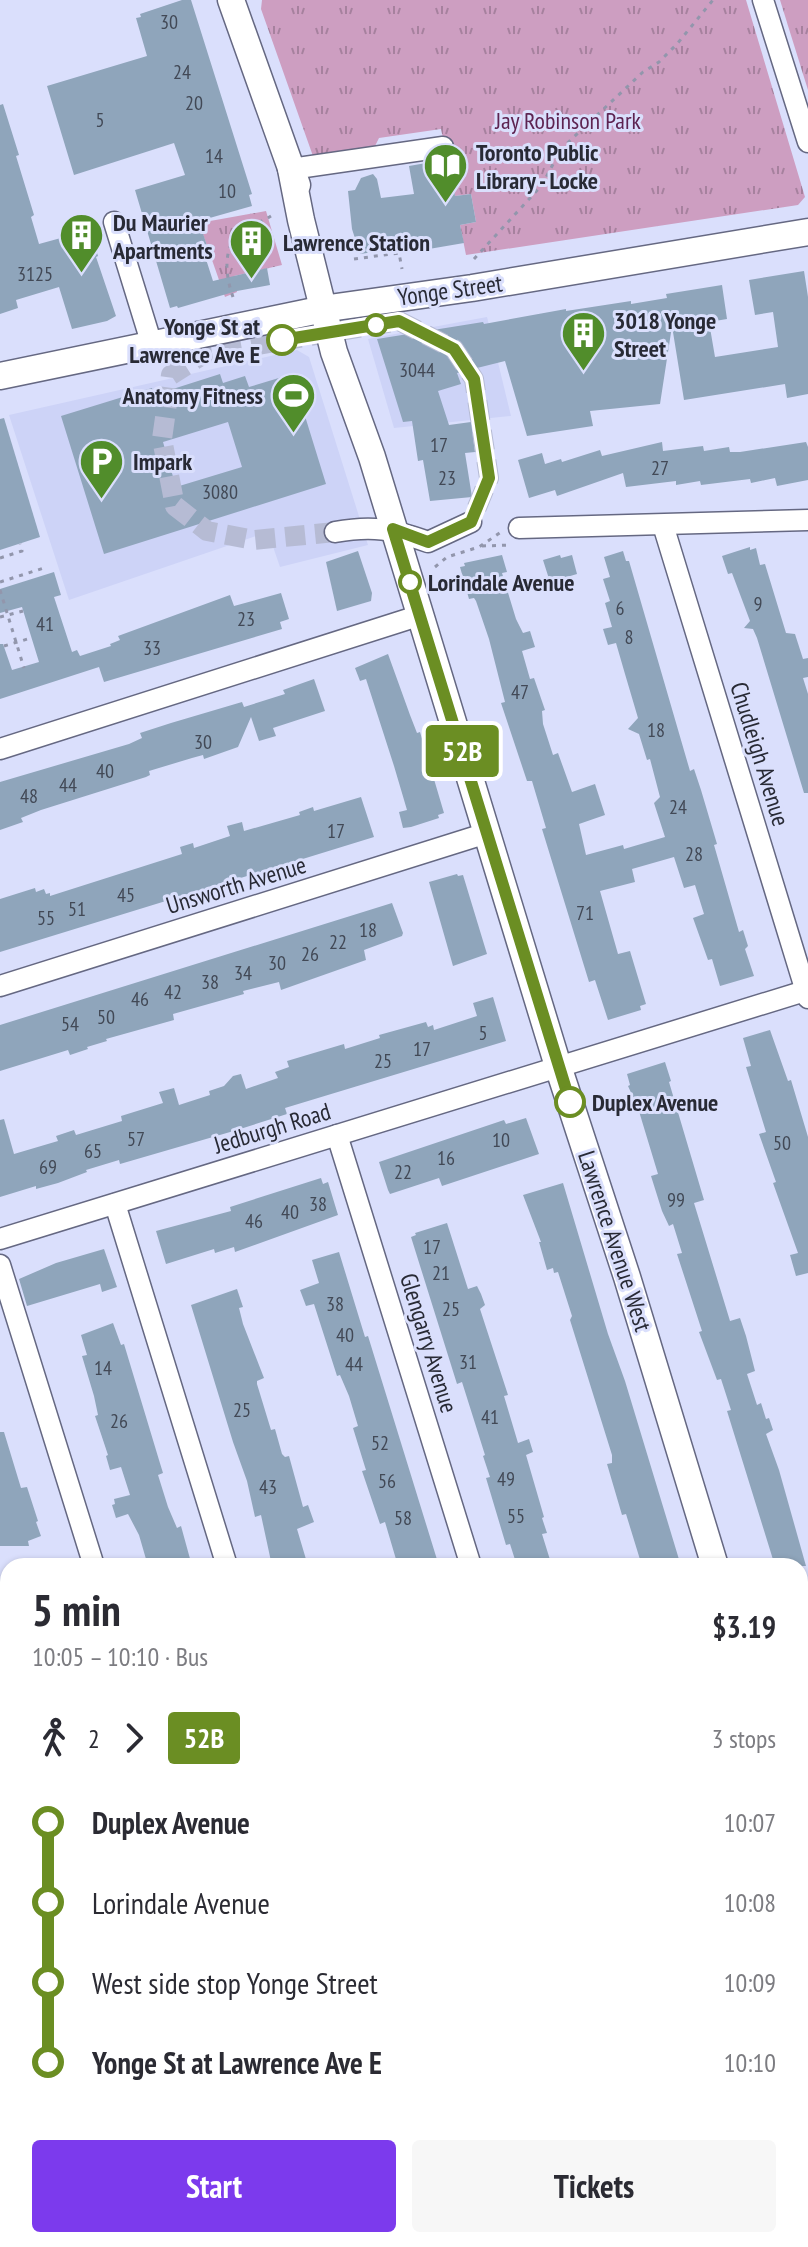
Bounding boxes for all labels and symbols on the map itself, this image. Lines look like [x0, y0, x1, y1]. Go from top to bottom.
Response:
house number: 30 [160, 9, 178, 35]
house number: 24 [173, 59, 191, 85]
house number: 20 [185, 90, 203, 116]
park label: Jay Robinson Park [494, 105, 642, 136]
house number: 5 [96, 107, 105, 133]
place label: Toronto Public Library - Locke [476, 137, 599, 196]
library icon: Toronto Public Library - Locke [421, 142, 469, 205]
house number: 14 [205, 143, 223, 169]
house number: 10 [218, 178, 236, 204]
place label: Du Maurier Apartments [112, 207, 213, 266]
building icon: Du Maurier Apartments [58, 212, 106, 275]
building icon: Lawrence Station [228, 218, 276, 281]
place label: Lawrence Station [283, 227, 430, 258]
house number: 3125 [17, 261, 53, 287]
street label: Yonge Street [396, 267, 505, 313]
place label: 3018 Yonge Street [614, 305, 716, 364]
building icon: 3018 Yonge Street [559, 310, 607, 373]
place label: Yonge St at Lawrence Ave E [129, 311, 260, 370]
unlabelled marker [365, 314, 387, 336]
marker: Yonge St at Lawrence Ave E [267, 325, 297, 355]
house number: 3044 [399, 357, 435, 383]
sports icon: Anatomy Fitness [270, 371, 318, 434]
place label: Anatomy Fitness [122, 380, 263, 411]
house number: 17 [430, 432, 448, 458]
parking icon: Impark [78, 437, 126, 500]
place label: Impark [133, 446, 192, 477]
house number: 27 [651, 455, 669, 481]
house number: 23 [438, 465, 456, 491]
house number: 3080 [202, 479, 238, 505]
place label: Lorindale Avenue [428, 567, 575, 598]
marker: Lorindale Avenue [399, 571, 421, 593]
house number: 9 [754, 591, 763, 617]
house number: 6 [616, 595, 625, 621]
house number: 23 [237, 606, 255, 632]
house number: 41 [36, 611, 54, 637]
house number: 8 [625, 624, 634, 650]
house number: 33 [143, 635, 161, 661]
street label: Chudleigh Avenue [723, 678, 797, 830]
house number: 47 [511, 679, 529, 705]
house number: 18 [647, 717, 665, 743]
line badge: 52B [416, 725, 508, 777]
house number: 30 [194, 729, 212, 755]
house number: 40 [96, 758, 114, 784]
house number: 44 [59, 772, 77, 798]
house number: 48 [20, 783, 38, 809]
house number: 24 [669, 794, 687, 820]
house number: 17 [327, 818, 345, 844]
house number: 28 [685, 841, 703, 867]
street label: Unsworth Avenue [162, 849, 310, 921]
house number: 45 [117, 882, 135, 908]
house number: 51 [68, 896, 86, 922]
house number: 71 [576, 900, 594, 926]
house number: 55 [37, 905, 55, 931]
house number: 18 [359, 917, 377, 943]
house number: 22 [329, 929, 347, 955]
house number: 26 [301, 941, 319, 967]
house number: 30 [268, 950, 286, 976]
house number: 34 [234, 960, 252, 986]
house number: 38 [201, 969, 219, 995]
house number: 42 [164, 979, 182, 1005]
house number: 46 [131, 986, 149, 1012]
house number: 50 [97, 1004, 115, 1030]
house number: 54 [61, 1011, 79, 1037]
house number: 5 [479, 1020, 488, 1046]
house number: 17 [413, 1036, 431, 1062]
house number: 25 [374, 1048, 392, 1074]
marker: Duplex Avenue [555, 1087, 585, 1117]
place label: Duplex Avenue [592, 1087, 718, 1118]
street label: Jedburgh Road [209, 1096, 334, 1161]
house number: 57 [127, 1126, 145, 1152]
house number: 10 [492, 1127, 510, 1153]
house number: 50 [773, 1130, 791, 1156]
house number: 65 [84, 1138, 102, 1164]
house number: 16 [437, 1145, 455, 1171]
street label: Lawrence Avenue West [571, 1147, 659, 1336]
house number: 69 [39, 1154, 57, 1180]
house number: 22 [394, 1159, 412, 1185]
house number: 99 [667, 1187, 685, 1213]
house number: 38 [309, 1191, 327, 1217]
house number: 40 [281, 1199, 299, 1225]
house number: 46 [245, 1208, 263, 1234]
house number: 17 [423, 1234, 441, 1260]
house number: 21 [432, 1260, 450, 1286]
street label: Glengarry Avenue [393, 1269, 465, 1417]
house number: 38 [326, 1291, 344, 1317]
house number: 25 [442, 1296, 460, 1322]
house number: 40 [336, 1322, 354, 1348]
house number: 31 [459, 1349, 477, 1375]
house number: 44 [345, 1351, 363, 1377]
house number: 14 [94, 1355, 112, 1381]
house number: 25 [233, 1397, 251, 1423]
house number: 41 [481, 1404, 499, 1430]
house number: 26 [110, 1408, 128, 1434]
house number: 52 [371, 1430, 389, 1456]
house number: 49 [497, 1466, 515, 1492]
house number: 56 [378, 1468, 396, 1494]
house number: 43 [259, 1474, 277, 1500]
house number: 55 [507, 1503, 525, 1529]
house number: 58 [394, 1505, 412, 1531]

